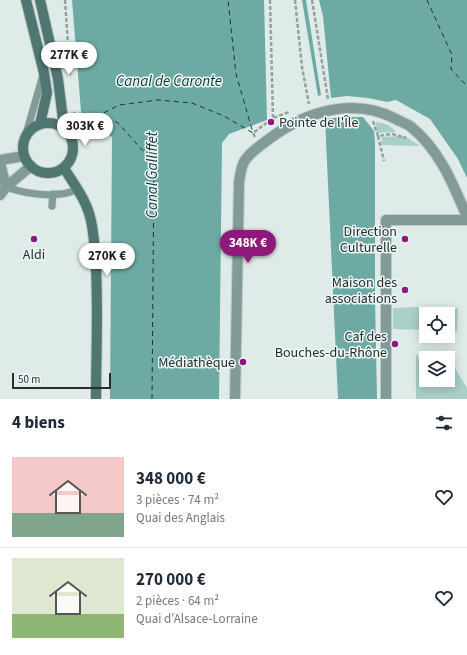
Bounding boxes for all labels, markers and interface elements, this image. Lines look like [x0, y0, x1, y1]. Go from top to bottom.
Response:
pin: 277K € [36, 42, 102, 76]
text: 277K € [50, 46, 88, 64]
water label: Canal de Caronte [116, 71, 222, 92]
pin: 303K € [52, 113, 118, 147]
place label: Pointe de l'Île [279, 113, 358, 133]
text: 303K € [66, 117, 104, 135]
marker: Pointe de l'Île [266, 117, 276, 127]
water label: Canal Galliffet [142, 131, 163, 218]
place label: Direction Culturelle [340, 222, 397, 258]
pin: 348K € [215, 230, 281, 264]
marker: Aldi [29, 234, 39, 244]
text: 348K € [229, 234, 267, 252]
marker: Direction Culturelle [400, 234, 410, 244]
pin: 270K € [74, 243, 140, 277]
place label: Aldi [23, 245, 45, 265]
text: 270K € [88, 247, 126, 265]
place label: Maison des associations [325, 273, 397, 309]
marker: Maison des associations [400, 285, 410, 295]
map controls [419, 307, 455, 387]
button: locate [419, 307, 455, 343]
place label: Caf des Bouches-du-Rhône [275, 327, 387, 363]
marker: Caf des Bouches-du-Rhône [390, 339, 400, 349]
button: layers [419, 351, 455, 387]
place label: Médiathèque [158, 353, 235, 373]
marker: Médiathèque [238, 357, 248, 367]
scale bar [12, 371, 111, 390]
text: 50 m [18, 372, 40, 387]
text: 4 biens [12, 411, 65, 435]
icon: filters [433, 412, 455, 434]
text: 348 000 € [136, 467, 206, 491]
icon: home [44, 473, 92, 521]
icon: heart [433, 486, 455, 508]
text: 3 pièces · 74 m² [136, 491, 219, 509]
text: Quai des Anglais [136, 509, 225, 527]
text: 270 000 € [136, 568, 206, 592]
icon: home [44, 574, 92, 622]
icon: heart [433, 587, 455, 609]
text: 2 pièces · 64 m² [136, 592, 219, 610]
text: Quai d'Alsace-Lorraine [136, 610, 258, 628]

